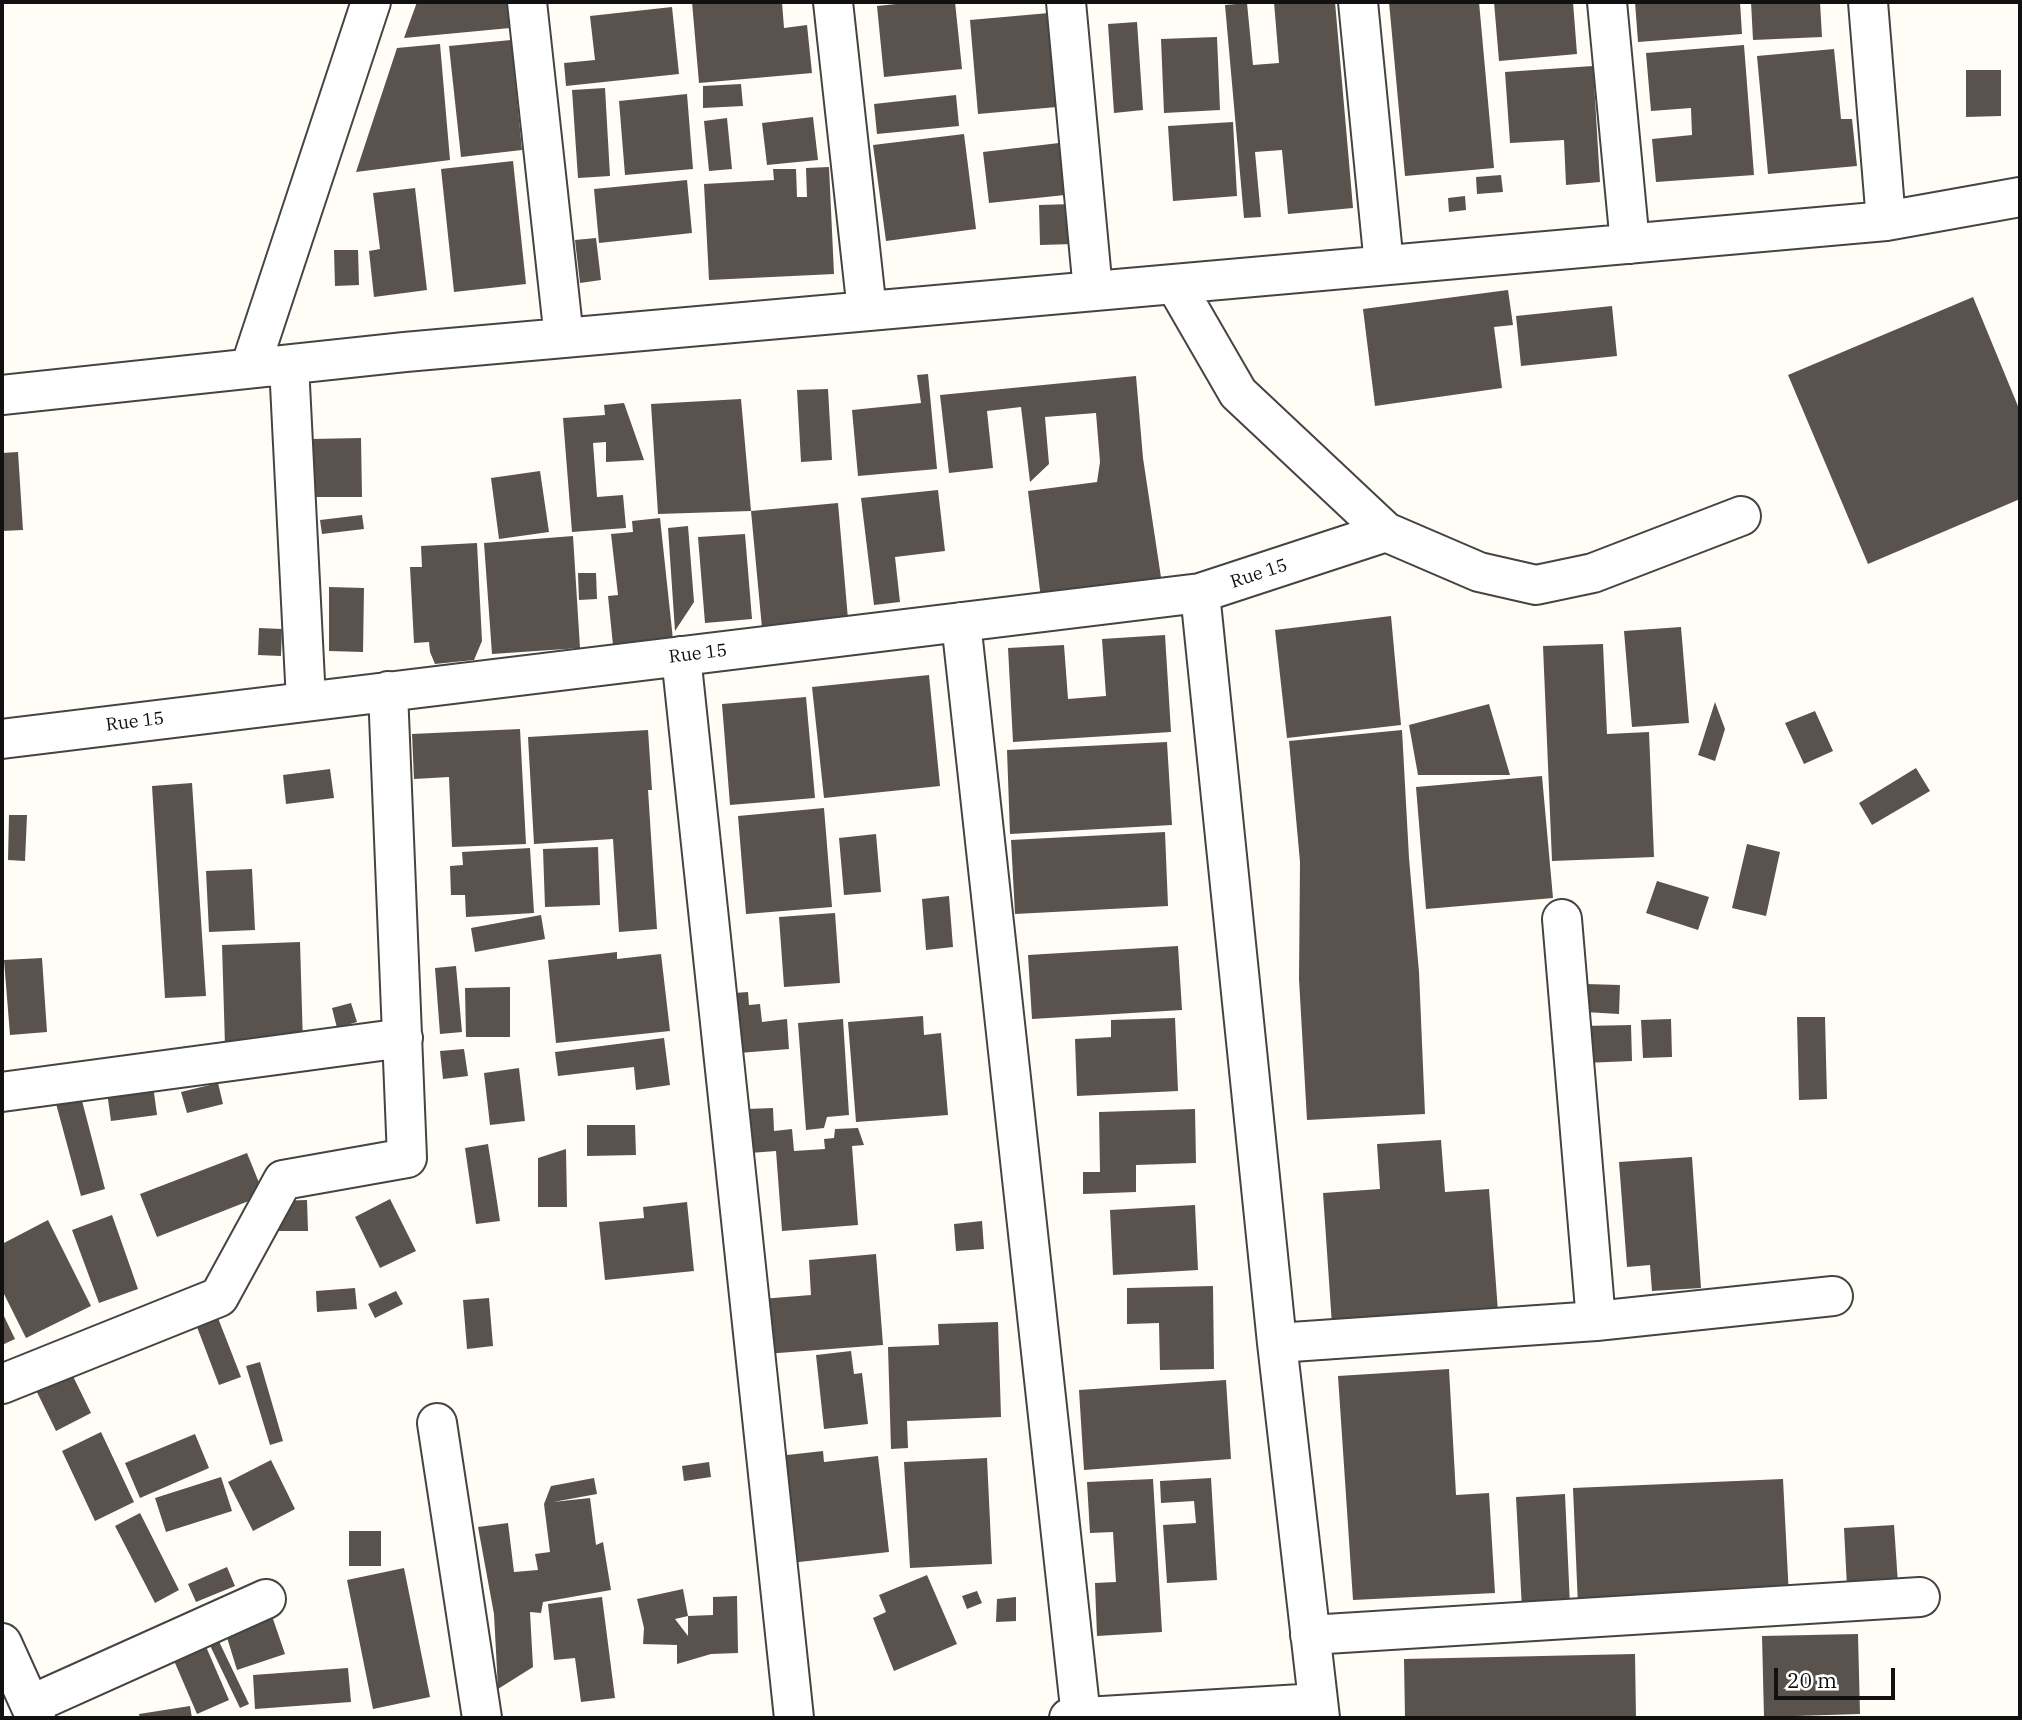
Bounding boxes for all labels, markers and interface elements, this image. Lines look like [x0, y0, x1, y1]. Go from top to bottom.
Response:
street label: Rue 15 [1228, 555, 1290, 593]
street label: Rue 15 [668, 640, 728, 668]
street label: Rue 15 [105, 708, 165, 736]
scale bar [1777, 1654, 1898, 1698]
text: 20 m [1787, 1666, 1837, 1694]

